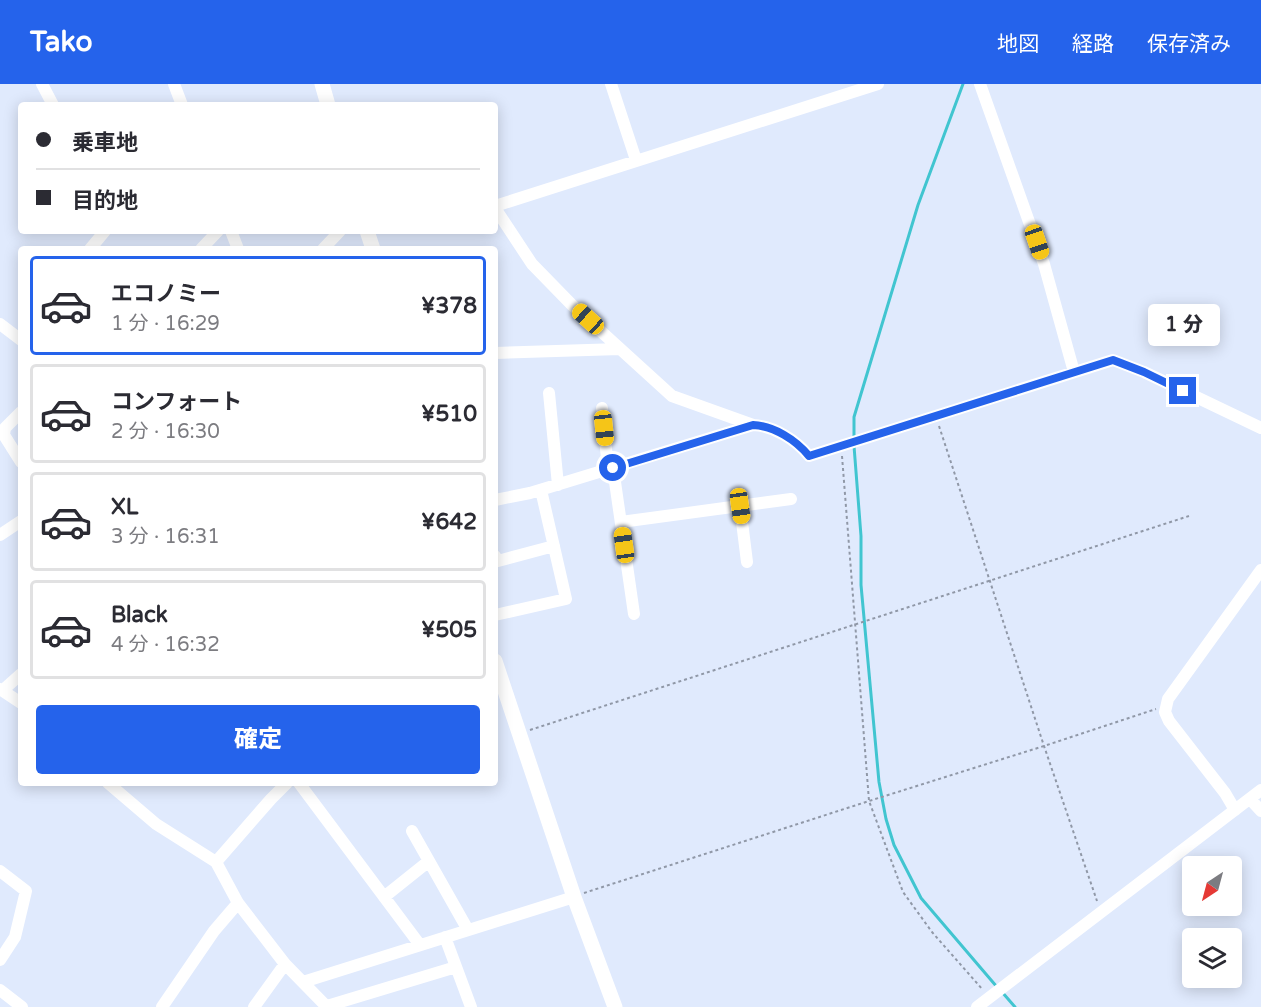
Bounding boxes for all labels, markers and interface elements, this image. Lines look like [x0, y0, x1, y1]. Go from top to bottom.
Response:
text: Tako [30, 25, 93, 59]
text: 地図 [997, 32, 1039, 57]
text: 経路 [1072, 32, 1114, 57]
text: 保存済み [1147, 32, 1231, 57]
text: 乗車地 [72, 130, 138, 156]
text: 目的地 [72, 188, 138, 214]
car [1023, 222, 1051, 262]
icon: car [39, 279, 93, 333]
text: エコノミー [111, 281, 221, 307]
text: ¥378 [421, 293, 477, 319]
car [569, 300, 607, 338]
callout: 1 分 [1147, 304, 1219, 346]
text: 1 分 · 16:29 [111, 312, 220, 336]
text: 1 分 [1165, 313, 1203, 337]
route end [1169, 377, 1196, 404]
icon: car [39, 387, 93, 441]
text: コンフォート [111, 389, 242, 415]
text: ¥510 [421, 401, 477, 427]
car [593, 409, 615, 447]
text: 2 分 · 16:30 [111, 420, 220, 444]
route start [599, 454, 626, 481]
car [729, 487, 751, 525]
text: XL [111, 494, 138, 520]
icon: car [39, 495, 93, 549]
text: ¥642 [421, 509, 477, 535]
text: 3 分 · 16:31 [111, 525, 220, 549]
car [613, 526, 635, 564]
text: Black [111, 602, 168, 628]
icon: car [39, 603, 93, 657]
text: ¥505 [421, 617, 477, 643]
text: 4 分 · 16:32 [111, 633, 220, 657]
button: 確定 [36, 705, 480, 774]
north arrow [1182, 856, 1242, 916]
map controls [1182, 856, 1242, 988]
button: layers [1182, 928, 1242, 988]

